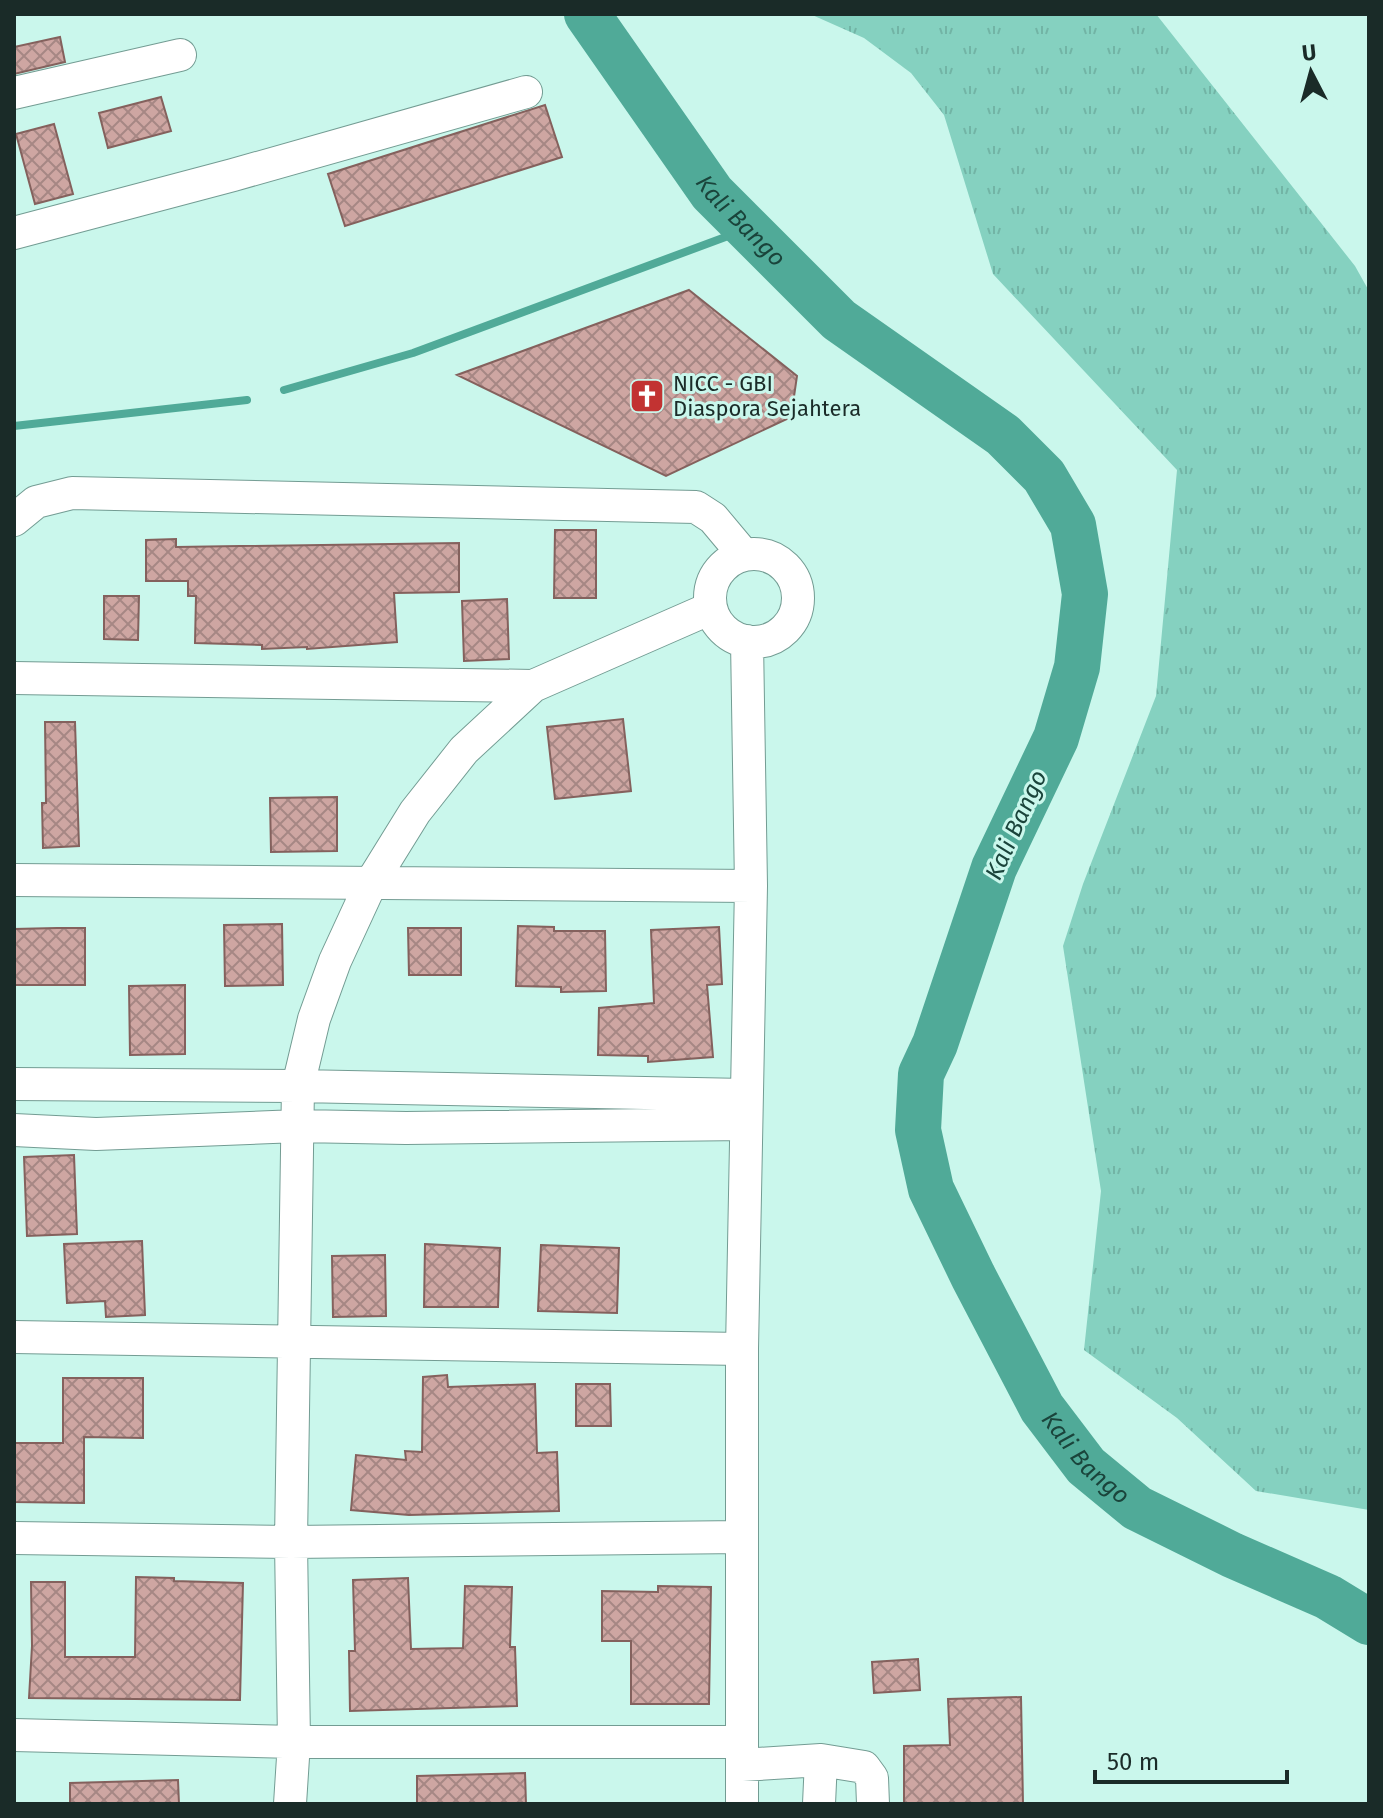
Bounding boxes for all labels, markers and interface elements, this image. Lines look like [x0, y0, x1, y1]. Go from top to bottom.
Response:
north arrow [1271, 32, 1351, 112]
text: U [1300, 38, 1317, 67]
water label: Kali Bango [690, 170, 791, 272]
place label: NICC - GBI Diaspora Sejahtera [673, 370, 861, 422]
church icon: NICC - GBI Diaspora Sejahtera [628, 377, 666, 415]
water label: Kali Bango [979, 766, 1053, 884]
water label: Kali Bango [1036, 1406, 1135, 1510]
scale bar [1095, 1734, 1287, 1784]
text: 50 m [1107, 1748, 1159, 1776]

